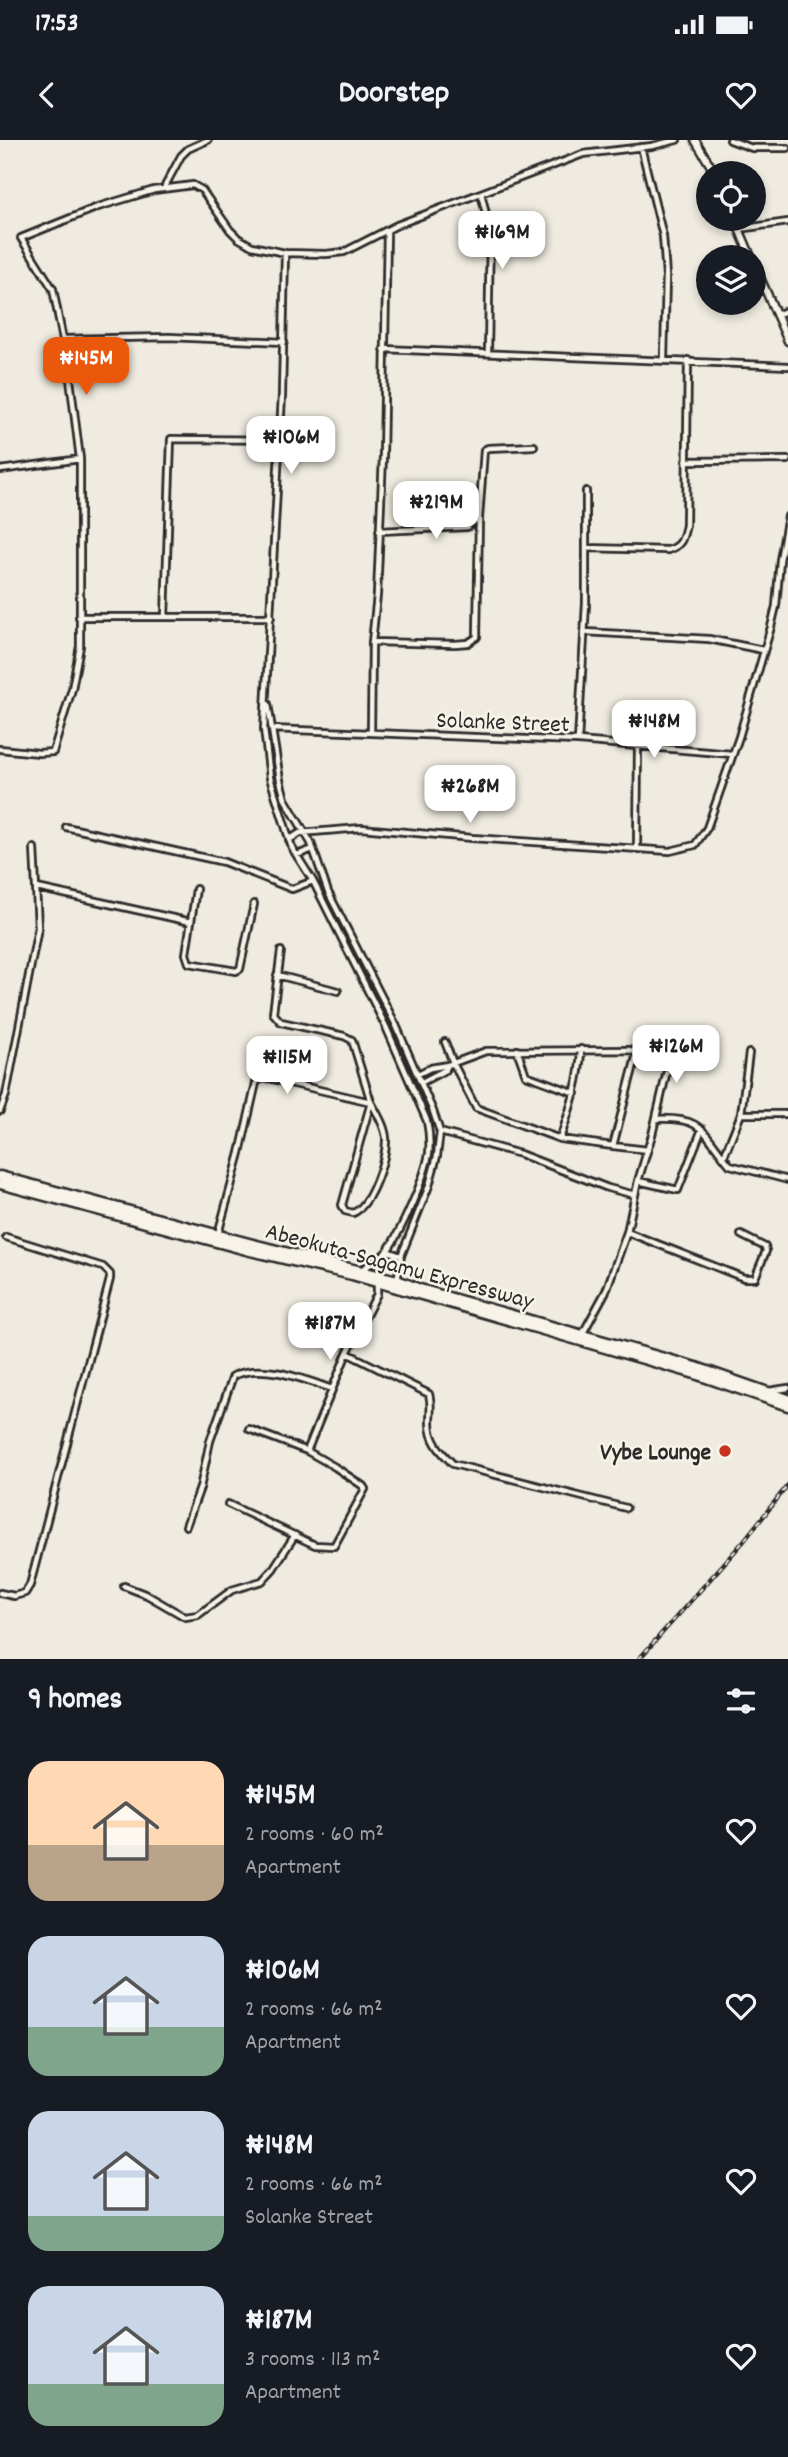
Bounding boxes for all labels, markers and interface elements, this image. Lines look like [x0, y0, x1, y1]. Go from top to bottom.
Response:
text: 17:53 [35, 6, 79, 43]
text: Doorstep [339, 72, 449, 118]
icon: back [28, 76, 66, 114]
icon: heart [722, 76, 760, 114]
map controls [696, 161, 766, 315]
button: locate [696, 161, 766, 231]
pin: ₦169M [453, 212, 551, 271]
text: ₦169M [474, 217, 530, 250]
button: layers [696, 245, 766, 315]
pin: ₦145M [37, 338, 135, 397]
text: ₦145M [59, 343, 113, 376]
pin: ₦106M [242, 416, 340, 476]
text: ₦106M [262, 422, 320, 455]
pin: ₦219M [387, 482, 485, 541]
text: ₦219M [409, 487, 463, 520]
pin: ₦148M [605, 700, 703, 760]
street label: Solanke Street [436, 705, 570, 743]
text: ₦148M [628, 706, 680, 739]
pin: ₦268M [421, 766, 519, 825]
text: ₦268M [440, 771, 500, 804]
pin: ₦126M [627, 1026, 725, 1085]
text: ₦126M [649, 1031, 703, 1064]
pin: ₦115M [238, 1037, 336, 1096]
text: ₦115M [262, 1042, 312, 1075]
street label: Abeokuta-Sagamu Expressway [261, 1216, 538, 1320]
pin: ₦187M [281, 1302, 379, 1362]
text: ₦187M [304, 1308, 356, 1341]
place label: Vybe Lounge [600, 1437, 711, 1471]
marker: Vybe Lounge [717, 1443, 733, 1459]
text: 9 homes [28, 1680, 122, 1723]
icon: filters [722, 1682, 760, 1720]
text: ₦145M [245, 1776, 315, 1819]
icon: home [84, 1789, 168, 1873]
icon: heart [722, 1812, 760, 1850]
text: 2 rooms · 60 m² [245, 1819, 384, 1852]
text: Apartment [245, 1852, 341, 1885]
text: ₦106M [245, 1951, 320, 1994]
icon: home [84, 1964, 168, 2048]
icon: heart [722, 1987, 760, 2025]
text: 2 rooms · 66 m² [245, 1994, 383, 2027]
text: Apartment [245, 2027, 341, 2060]
text: ₦148M [245, 2126, 313, 2169]
icon: home [84, 2139, 168, 2223]
icon: heart [722, 2162, 760, 2200]
text: 2 rooms · 66 m² [245, 2169, 383, 2202]
text: Solanke Street [245, 2202, 373, 2235]
text: ₦187M [245, 2301, 312, 2344]
icon: home [84, 2314, 168, 2398]
icon: heart [722, 2337, 760, 2375]
text: 3 rooms · 113 m² [245, 2344, 381, 2377]
text: Apartment [245, 2377, 341, 2410]

